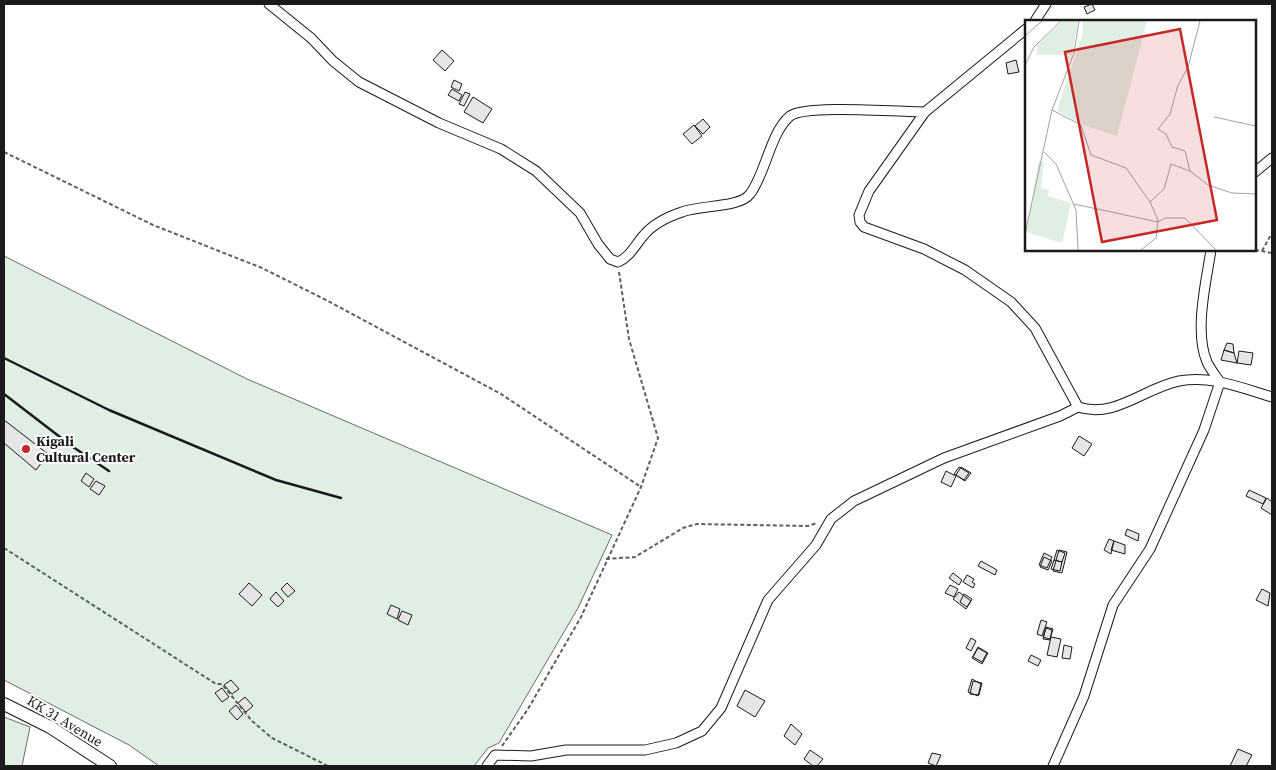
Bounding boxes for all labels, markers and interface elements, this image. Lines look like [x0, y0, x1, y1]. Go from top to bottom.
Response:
inset map [1025, 20, 1256, 251]
place label: Kigali Cultural Center [36, 431, 136, 467]
marker: Kigali Cultural Center [20, 443, 32, 455]
street label: KK 31 Avenue [23, 690, 107, 752]

